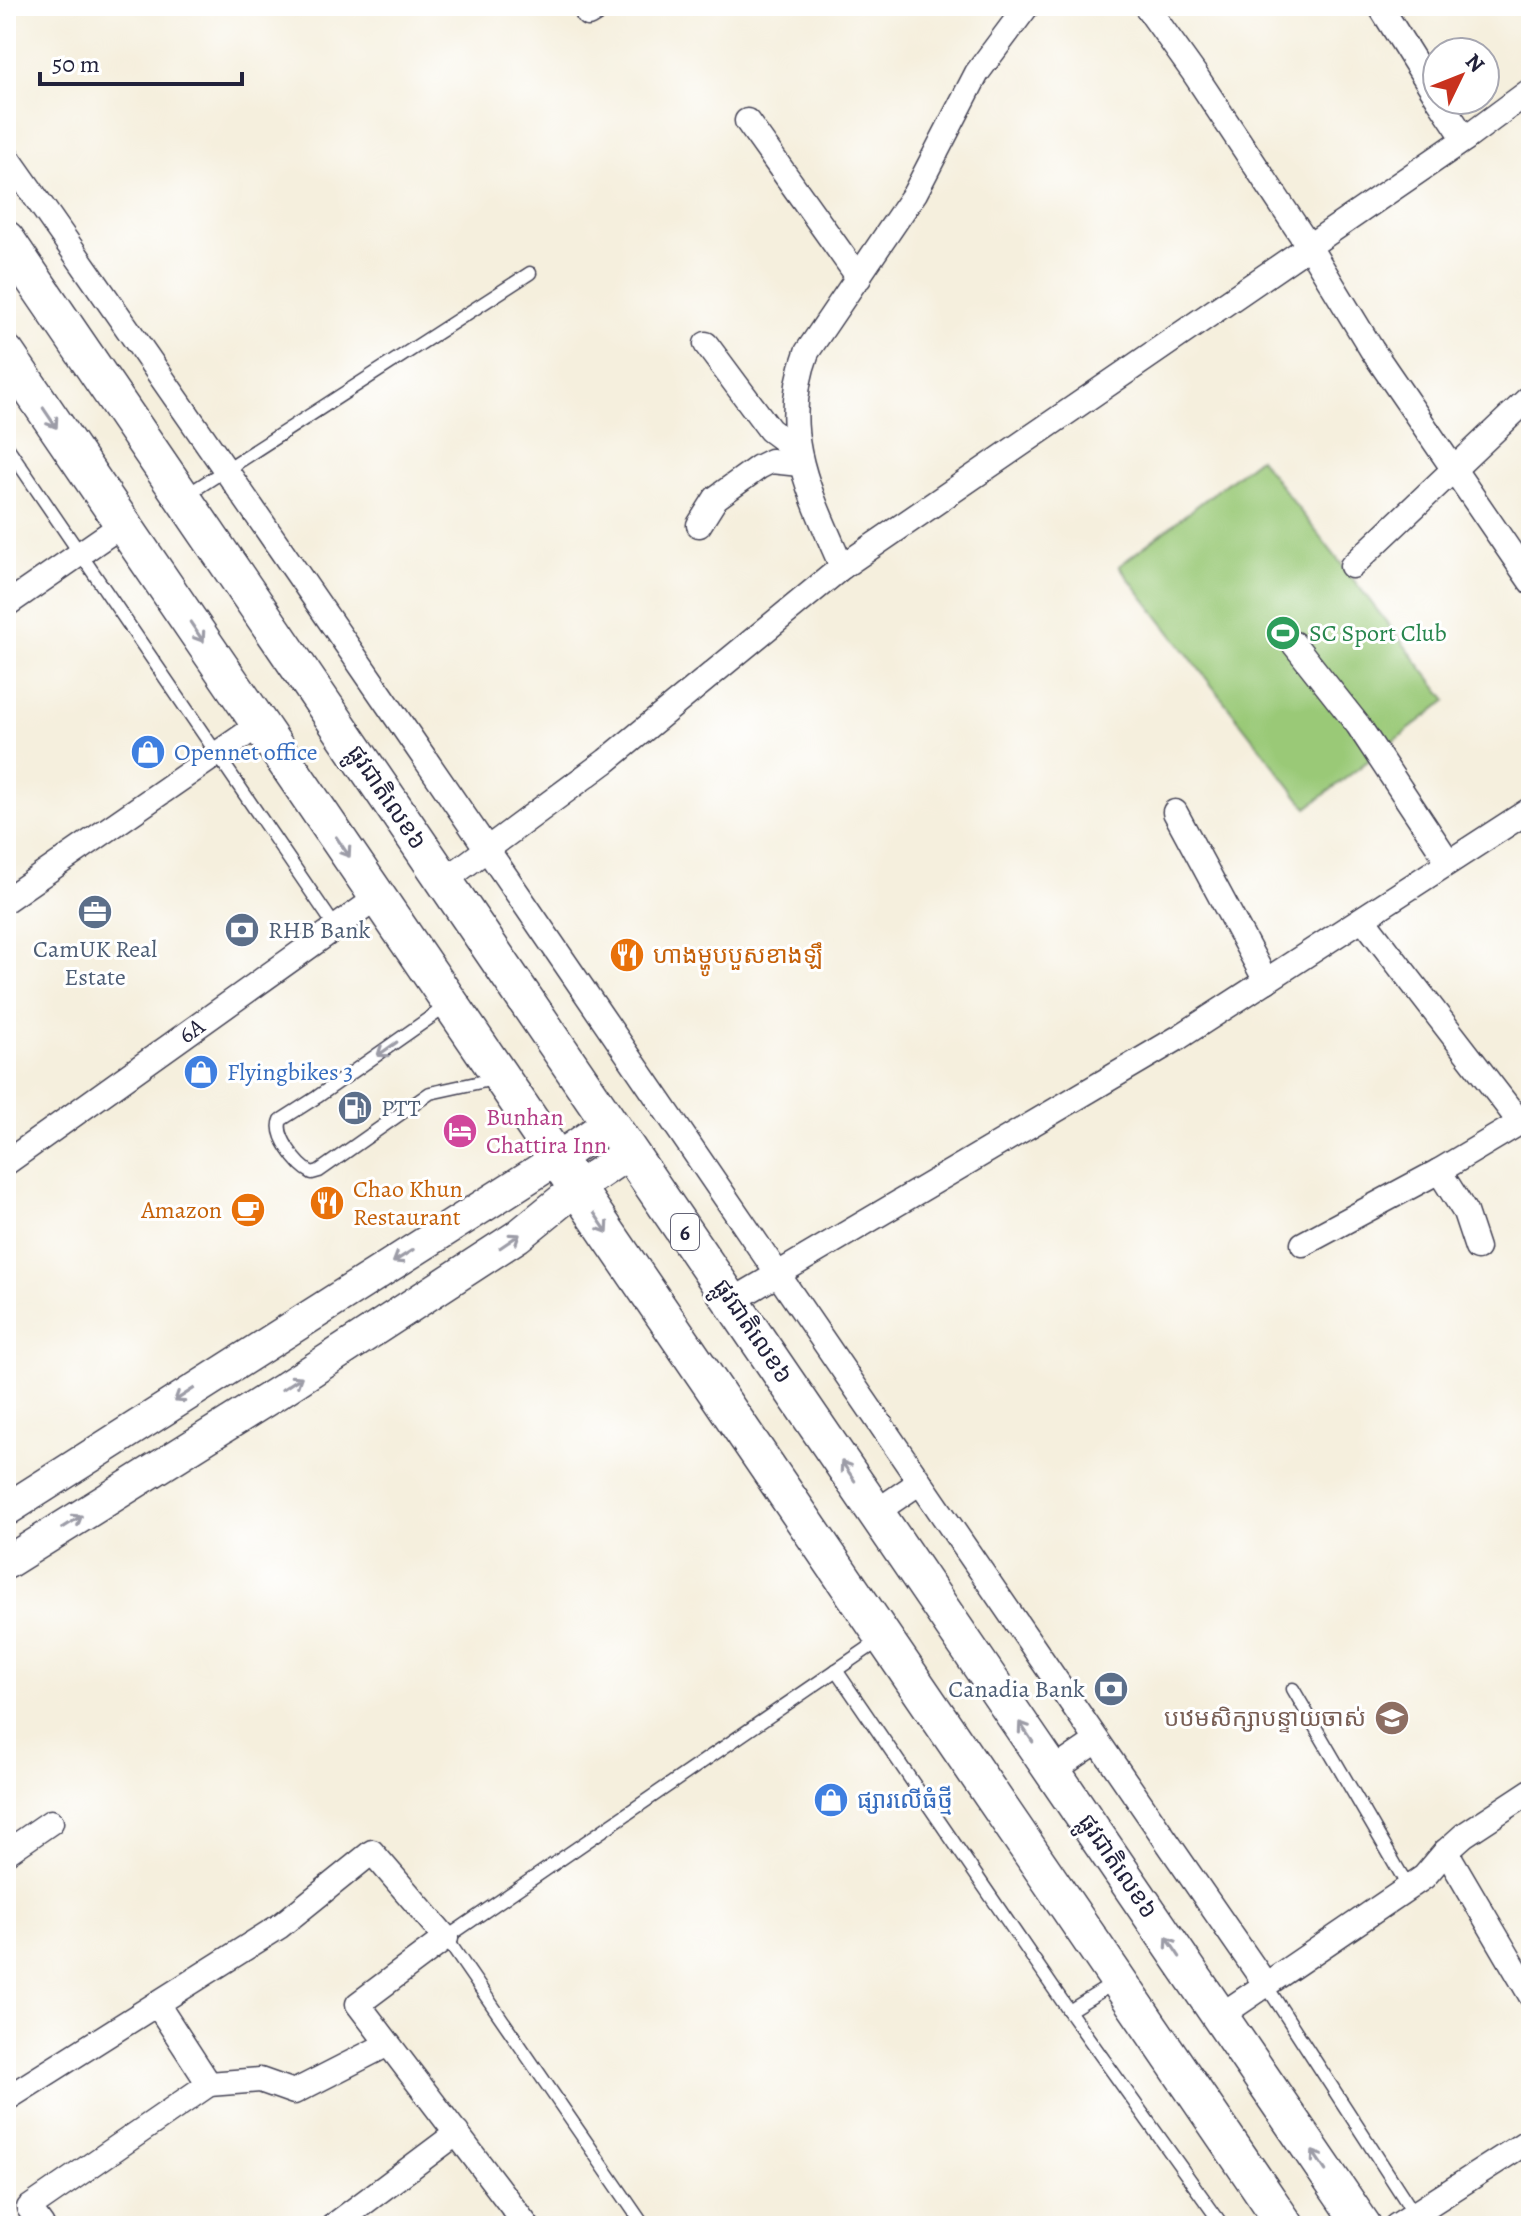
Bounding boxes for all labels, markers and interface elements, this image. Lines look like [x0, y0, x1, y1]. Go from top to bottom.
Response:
scale bar [40, 36, 242, 86]
north arrow [1421, 36, 1501, 116]
text: N [1458, 47, 1491, 79]
text: 50 m [52, 48, 100, 80]
one-way arrow [42, 406, 58, 428]
sports icon: SC Sport Club [1264, 614, 1302, 652]
place label: SC Sport Club [1309, 617, 1447, 649]
one-way arrow [189, 621, 205, 643]
shop icon: Opennet office [129, 733, 167, 771]
place label: Opennet office [174, 736, 318, 768]
street label: ផ្លូវជាតិលេខ៦ [335, 738, 434, 859]
one-way arrow [334, 836, 351, 858]
office icon: CamUK Real Estate [76, 893, 114, 931]
bank icon: RHB Bank [223, 911, 261, 949]
place label: RHB Bank [268, 914, 371, 946]
place label: CamUK Real Estate [33, 933, 157, 993]
restaurant icon: ហាងម្ហូបបួសខាងឡឹ [608, 936, 646, 974]
place label: ហាងម្ហូបបួសខាងឡឹ [653, 939, 823, 977]
street label: 6A [172, 1010, 212, 1051]
one-way arrow [377, 1040, 398, 1057]
shop icon: Flyingbikes 3 [182, 1053, 220, 1091]
place label: Flyingbikes 3 [227, 1056, 353, 1088]
fuel station icon: PTT [336, 1089, 374, 1127]
place label: PTT [381, 1092, 421, 1124]
place label: Bunhan Chattira Inn [486, 1101, 607, 1161]
hotel icon: Bunhan Chattira Inn [441, 1112, 479, 1150]
place label: Chao Khun Restaurant [353, 1173, 463, 1233]
restaurant icon: Chao Khun Restaurant [308, 1184, 346, 1222]
cafe icon: Amazon [229, 1191, 267, 1229]
place label: Amazon [140, 1194, 222, 1226]
one-way arrow [593, 1212, 609, 1234]
road number: 6 [671, 1214, 699, 1250]
one-way arrow [498, 1233, 520, 1250]
one-way arrow [392, 1248, 415, 1264]
street label: ផ្លូវជាតិលេខ៦ [701, 1272, 800, 1393]
one-way arrow [280, 1375, 303, 1391]
one-way arrow [173, 1387, 195, 1404]
one-way arrow [840, 1460, 856, 1483]
one-way arrow [60, 1513, 83, 1529]
bank icon: Canadia Bank [1092, 1670, 1130, 1708]
place label: Canadia Bank [948, 1673, 1085, 1705]
school or university icon: បឋមសិក្សាបន្ទាយចាស់ [1373, 1699, 1411, 1737]
place label: បឋមសិក្សាបន្ទាយចាស់ [1164, 1702, 1366, 1734]
one-way arrow [1018, 1721, 1034, 1743]
shop icon: ផ្សារលើធំថ្មី [812, 1781, 850, 1819]
place label: ផ្សារលើធំថ្មី [857, 1784, 953, 1816]
street label: ផ្លូវជាតិលេខ៦ [1066, 1807, 1165, 1928]
one-way arrow [1165, 1936, 1181, 1958]
one-way arrow [1311, 2151, 1327, 2173]

